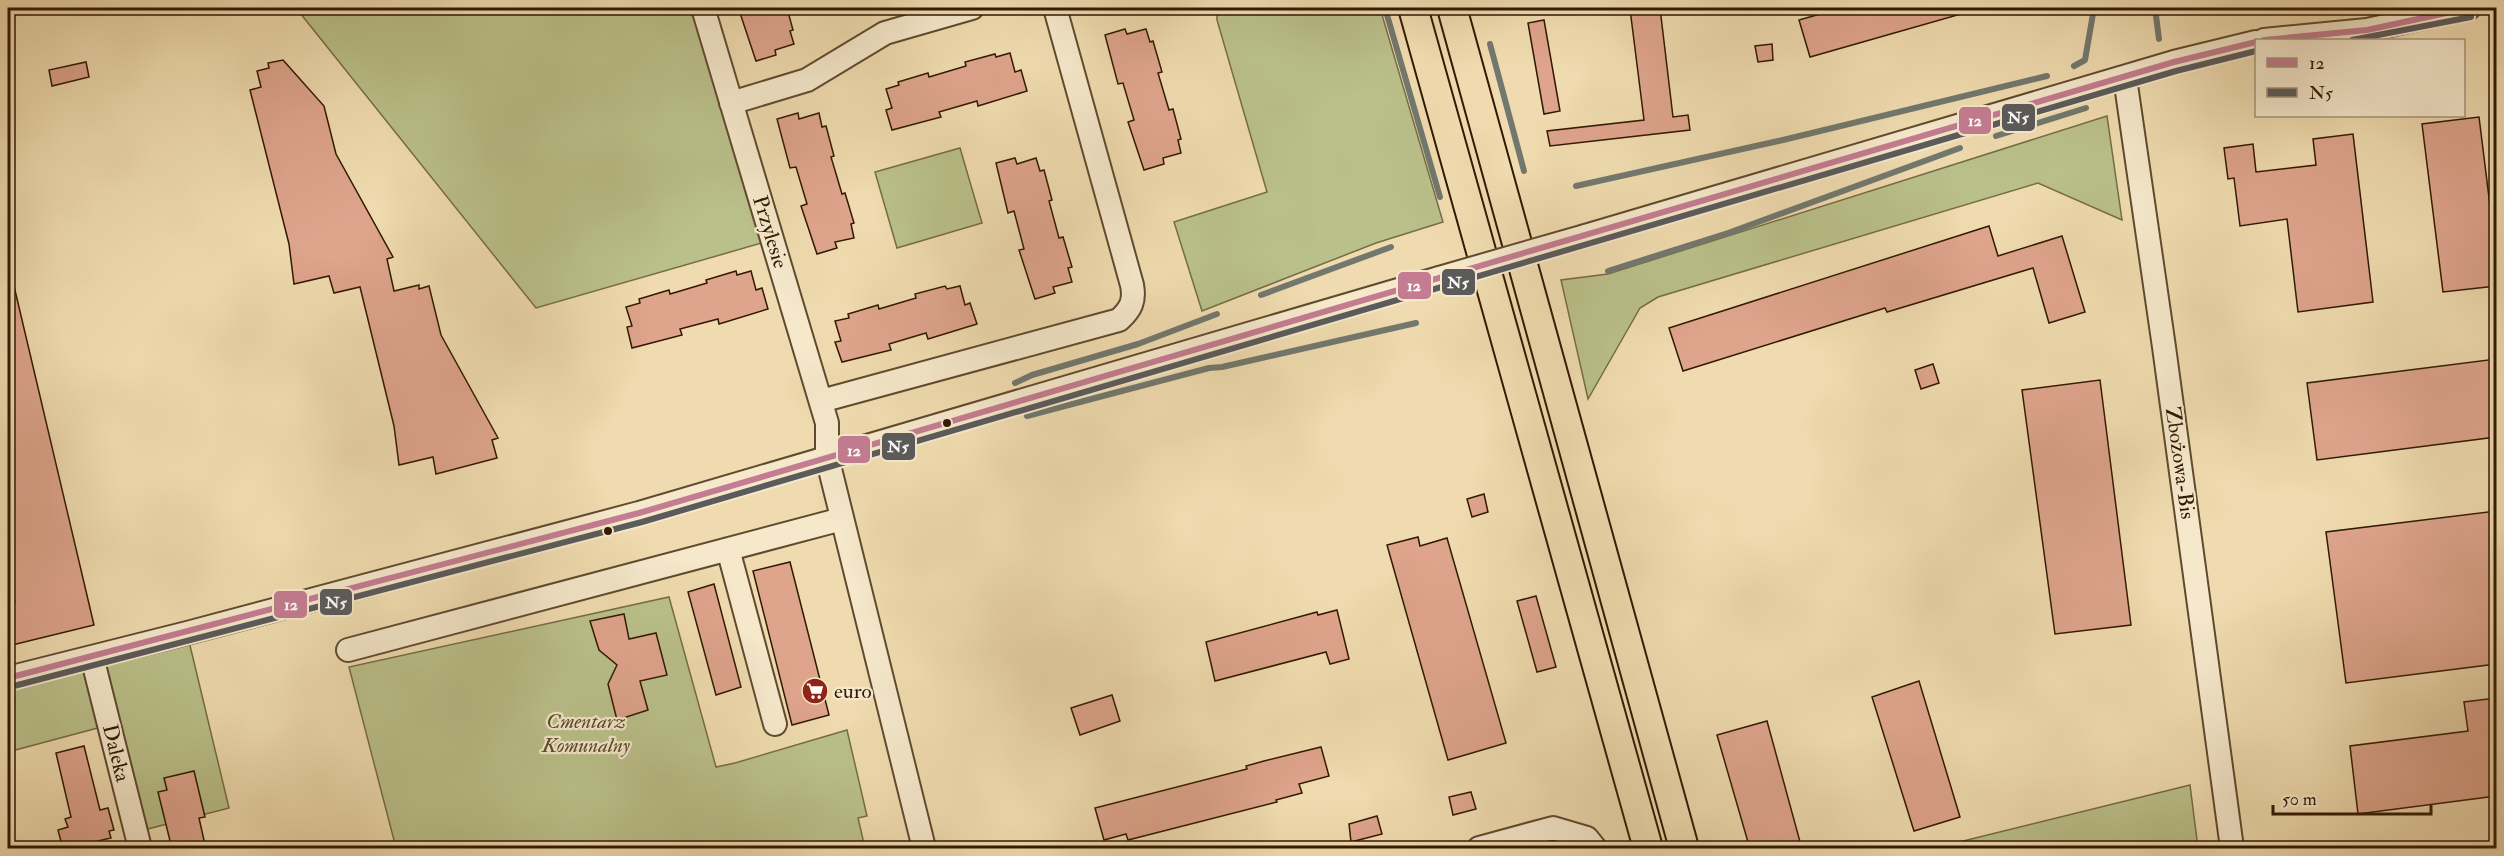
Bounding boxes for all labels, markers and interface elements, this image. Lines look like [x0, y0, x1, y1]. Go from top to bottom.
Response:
legend [2255, 39, 2465, 117]
text: 12 [2309, 52, 2325, 75]
text: N5 [2309, 82, 2333, 105]
line badge: N5 [2001, 103, 2036, 132]
line badge: 12 [1958, 106, 1992, 135]
text: N5 [2006, 108, 2030, 128]
text: 12 [1968, 111, 1982, 131]
street label: Przylesie [746, 192, 794, 272]
line badge: N5 [1441, 268, 1476, 296]
line badge: 12 [1397, 271, 1432, 300]
text: N5 [1446, 273, 1470, 293]
text: 12 [1407, 276, 1421, 296]
street label: Zbożowa-Bis [2159, 405, 2201, 521]
unlabelled marker [941, 417, 953, 429]
line badge: N5 [881, 432, 916, 461]
line badge: 12 [837, 435, 871, 464]
text: N5 [886, 437, 910, 457]
text: 12 [847, 441, 861, 461]
unlabelled marker [602, 525, 614, 537]
line badge: N5 [319, 588, 353, 616]
line badge: 12 [273, 590, 308, 619]
text: N5 [324, 593, 348, 613]
text: 12 [284, 595, 298, 615]
supermarket icon: euro [800, 676, 830, 706]
place label: euro [834, 678, 872, 705]
park label: Cmentarz Komunalny [541, 708, 631, 759]
street label: Daleka [96, 721, 136, 785]
scale bar [2273, 778, 2430, 816]
text: 50 m [2282, 788, 2317, 811]

